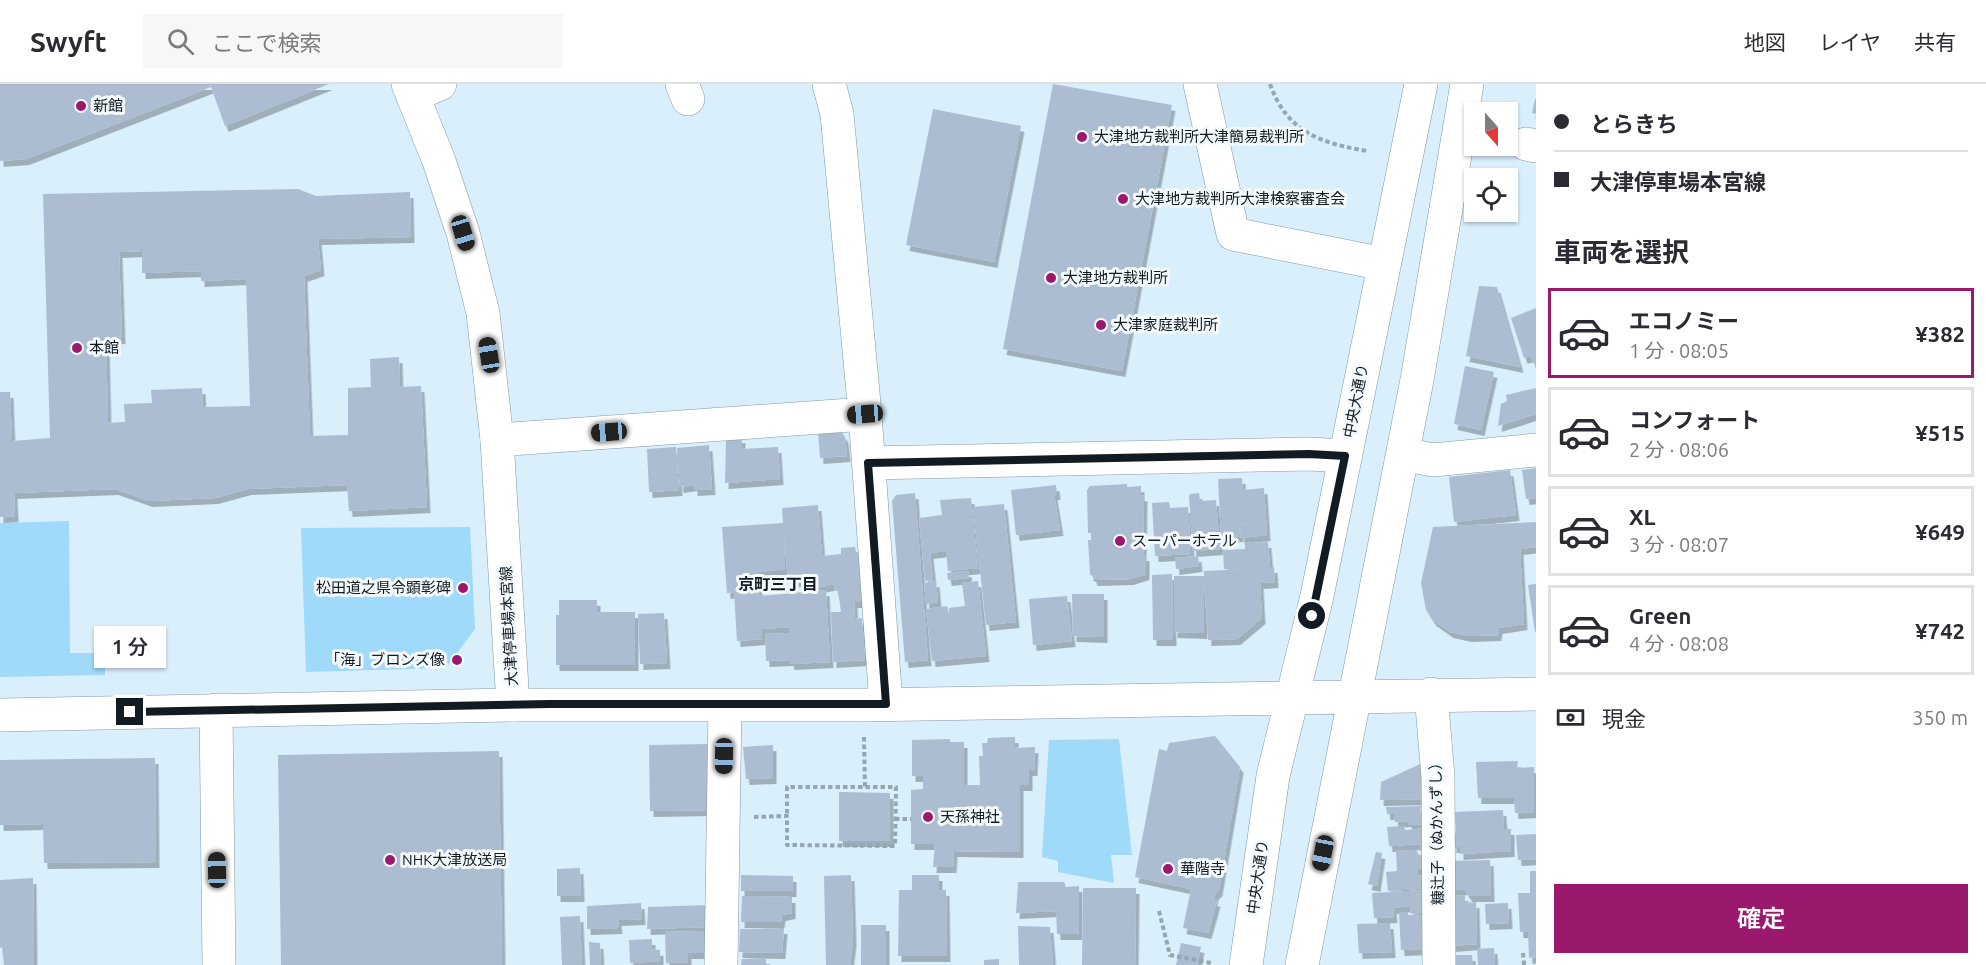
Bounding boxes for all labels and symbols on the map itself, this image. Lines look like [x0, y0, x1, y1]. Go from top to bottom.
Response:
place label: 新館 [93, 97, 123, 114]
marker: 新館 [74, 99, 88, 113]
north arrow [1464, 102, 1518, 156]
place label: 大津地方裁判所大津簡易裁判所 [1094, 128, 1304, 145]
marker: 大津地方裁判所大津簡易裁判所 [1075, 130, 1089, 144]
place label: 大津地方裁判所大津検察審査会 [1135, 190, 1345, 207]
marker: 大津地方裁判所大津検察審査会 [1116, 192, 1130, 206]
car [449, 213, 477, 253]
place label: 大津地方裁判所 [1063, 269, 1168, 286]
marker: 大津地方裁判所 [1044, 271, 1058, 285]
place label: 大津家庭裁判所 [1113, 316, 1218, 333]
marker: 大津家庭裁判所 [1094, 318, 1108, 332]
car [477, 336, 501, 374]
place label: 本館 [89, 339, 119, 356]
marker: 本館 [70, 341, 84, 355]
street label: 中央大通り [1340, 362, 1371, 439]
car [846, 404, 884, 424]
car [590, 422, 628, 442]
place label: スーパーホテル [1132, 532, 1237, 549]
marker: スーパーホテル [1113, 534, 1127, 548]
street label: 大津停車場本宮線 [497, 566, 520, 686]
district label: 京町三丁目 [738, 575, 818, 593]
place label: 松田道之県令顕彰碑 [316, 579, 451, 596]
marker: 松田道之県令顕彰碑 [456, 581, 470, 595]
route start [1298, 602, 1325, 629]
callout: 1 分 [94, 625, 166, 667]
place label: 「海」ブロンズ像 [325, 651, 445, 668]
marker: 「海」ブロンズ像 [450, 653, 464, 667]
route end [116, 698, 143, 725]
car [715, 738, 733, 774]
street label: 糠辻子（ぬかんずし） [1427, 755, 1446, 905]
place label: 天孫神社 [940, 808, 1000, 825]
marker: 天孫神社 [921, 810, 935, 824]
car [1311, 834, 1335, 872]
street label: 中央大通り [1244, 839, 1271, 915]
place label: NHK大津放送局 [402, 851, 507, 868]
car [208, 852, 226, 888]
marker: NHK大津放送局 [383, 853, 397, 867]
place label: 華階寺 [1180, 860, 1225, 877]
marker: 華階寺 [1161, 862, 1175, 876]

